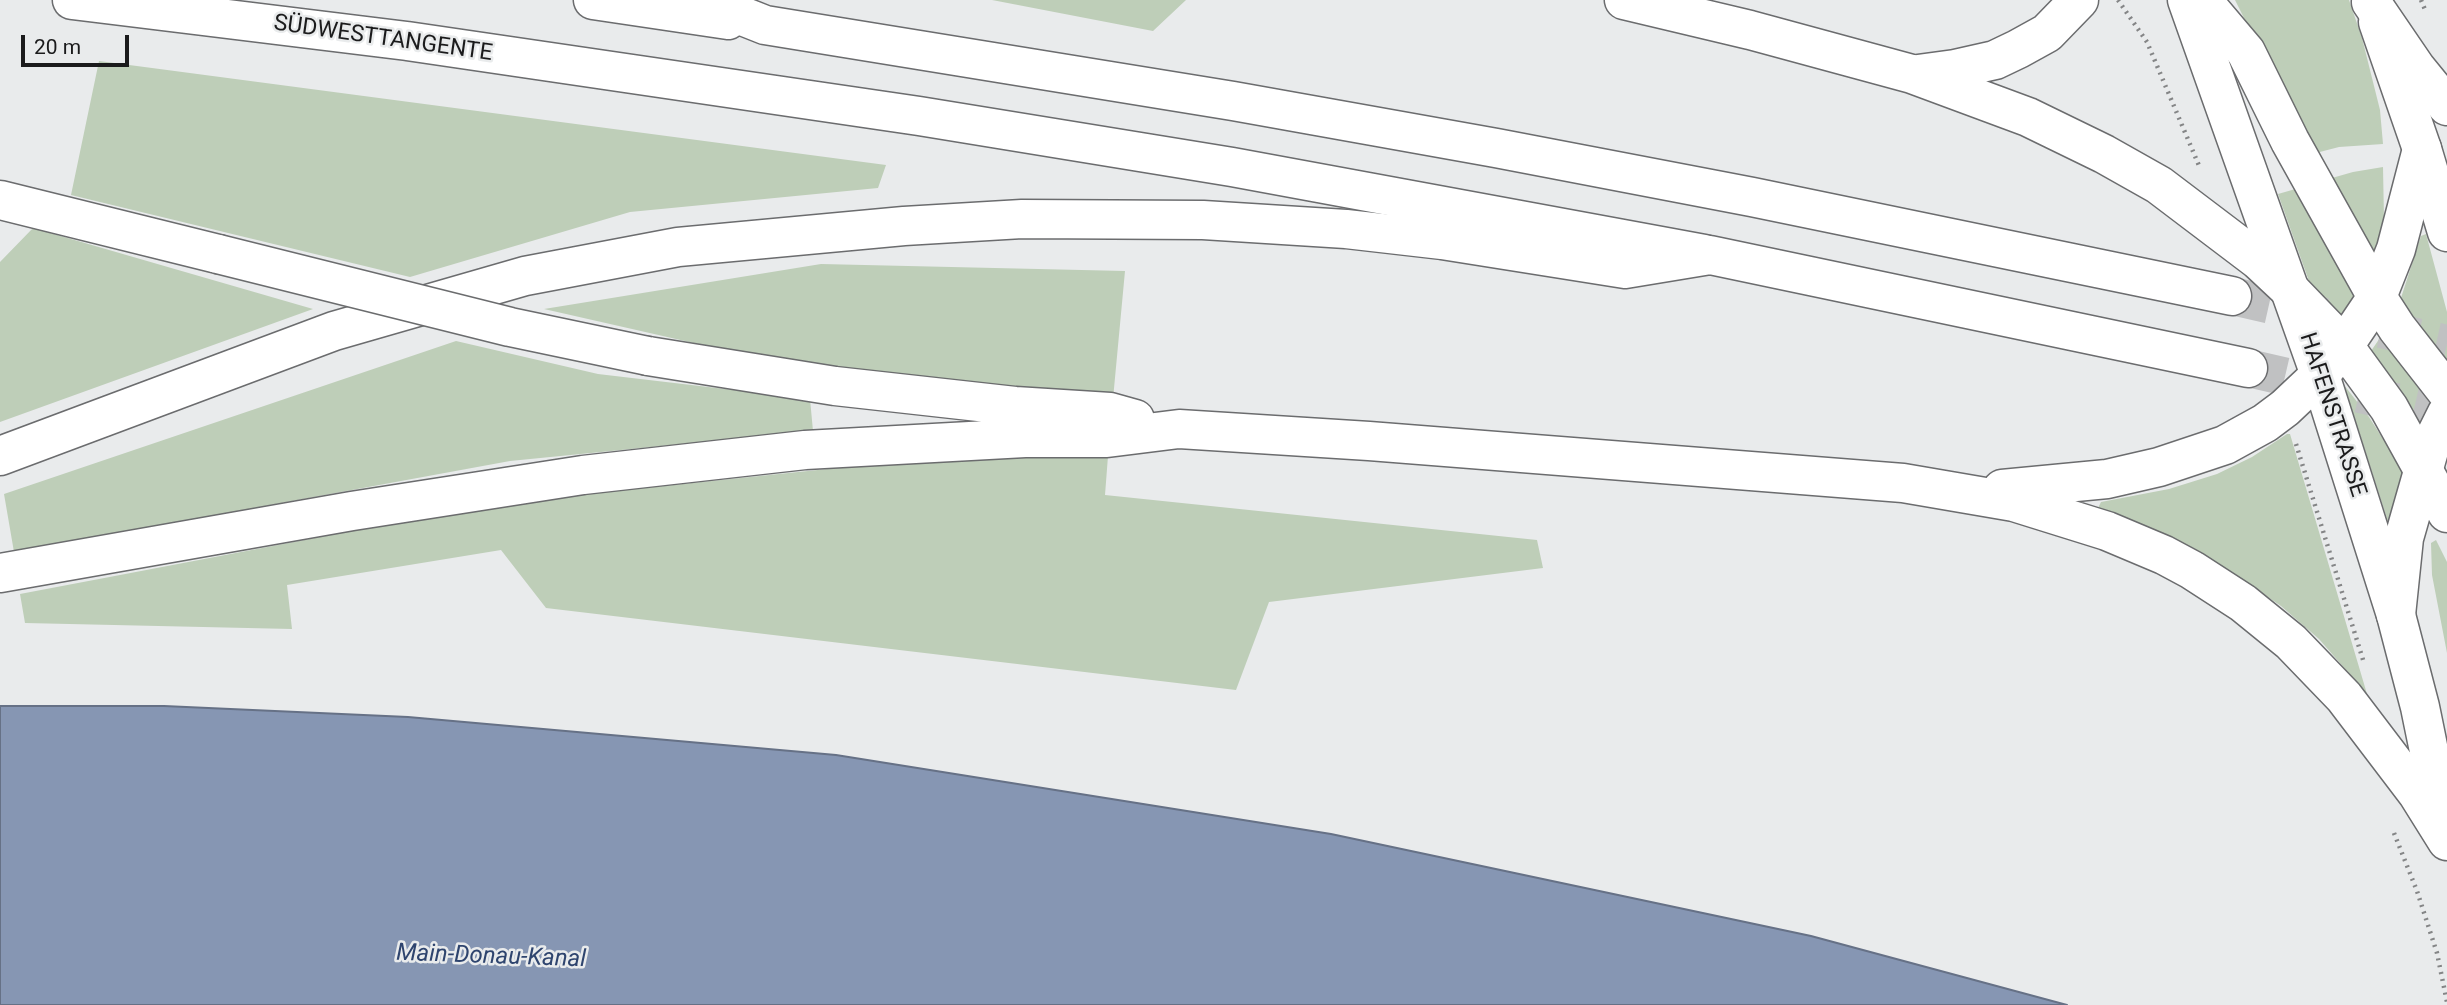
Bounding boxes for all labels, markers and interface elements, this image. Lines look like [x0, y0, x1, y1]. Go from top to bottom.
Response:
street label: SÜDWESTTANGENTE [272, 10, 494, 68]
scale bar [24, 21, 133, 65]
text: 20 m [34, 35, 81, 59]
street label: HAFENSTRASSE [2292, 330, 2372, 500]
water label: Main-Donau-Kanal [396, 939, 586, 975]

